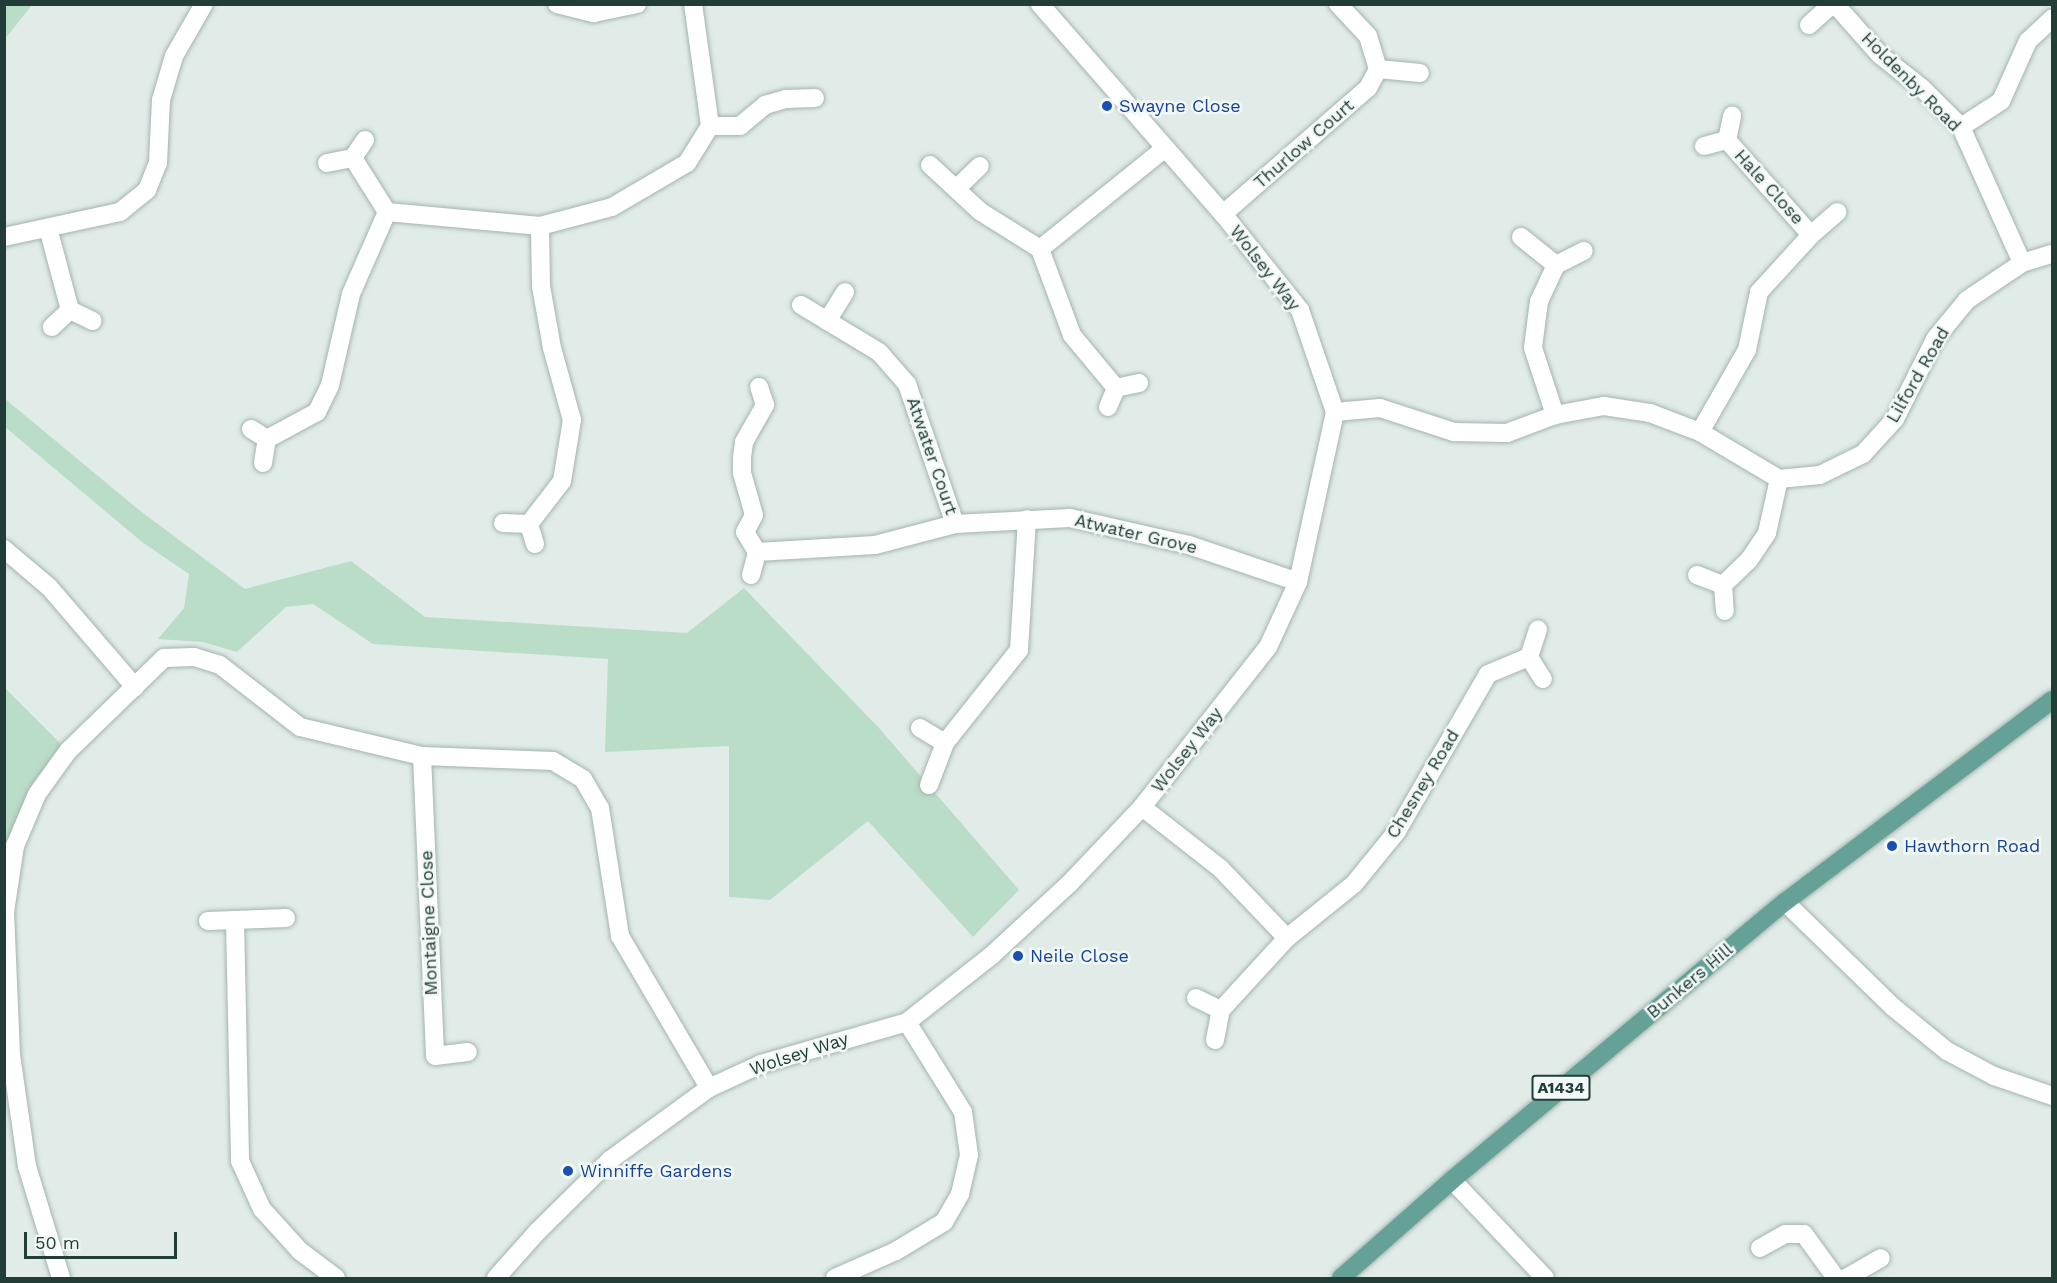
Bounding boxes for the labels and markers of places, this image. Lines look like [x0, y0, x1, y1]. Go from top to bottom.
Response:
place label: Swayne Close [1119, 95, 1241, 117]
marker: Swayne Close [1100, 99, 1114, 113]
place label: Hawthorn Road [1904, 835, 2040, 857]
marker: Hawthorn Road [1885, 839, 1899, 853]
place label: Neile Close [1030, 945, 1129, 967]
marker: Neile Close [1011, 949, 1025, 963]
place label: Winniffe Gardens [580, 1160, 732, 1182]
marker: Winniffe Gardens [561, 1164, 575, 1178]

